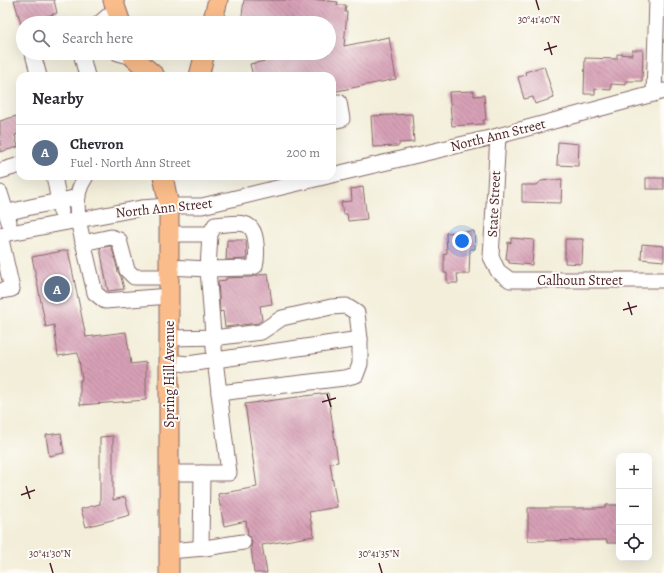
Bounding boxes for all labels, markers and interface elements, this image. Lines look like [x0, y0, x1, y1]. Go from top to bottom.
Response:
text: 30°41'40"N [518, 13, 560, 26]
search box [16, 16, 336, 60]
icon: search [30, 27, 52, 49]
text: Search here [62, 28, 133, 48]
text: Nearby [32, 87, 83, 110]
street label: North Ann Street [448, 114, 548, 156]
text: Chevron [70, 134, 124, 154]
text: A [41, 144, 49, 161]
text: 200 m [287, 144, 320, 161]
text: Fuel · North Ann Street [70, 154, 191, 171]
street label: State Street [483, 170, 505, 238]
street label: North Ann Street [115, 193, 214, 223]
your location [452, 231, 472, 251]
street label: Calhoun Street [537, 271, 623, 290]
pin: A [44, 274, 70, 304]
street label: Spring Hill Avenue [160, 320, 179, 428]
map controls [616, 453, 652, 561]
button: + [616, 453, 652, 489]
button: − [616, 489, 652, 525]
button: locate [616, 525, 652, 561]
text: 30°41'30"N [29, 547, 71, 560]
text: 30°41'35"N [359, 547, 399, 560]

